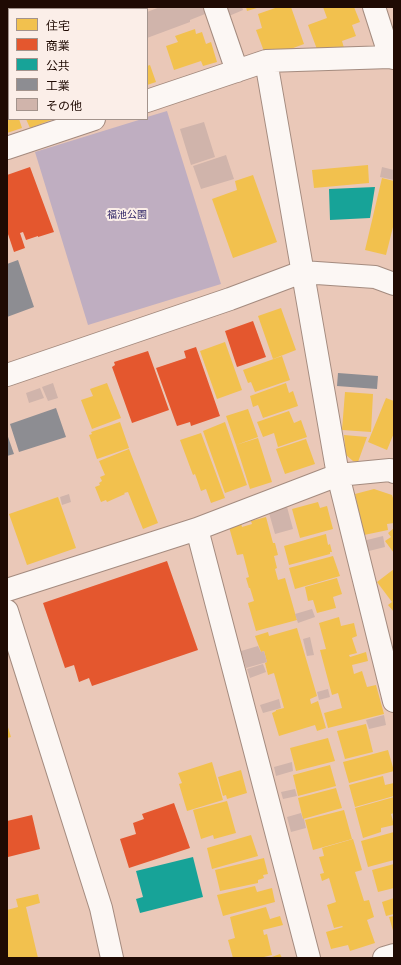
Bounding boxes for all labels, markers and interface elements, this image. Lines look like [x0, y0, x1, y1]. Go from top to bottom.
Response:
legend [8, 8, 148, 120]
text: 住宅 [46, 19, 70, 33]
text: 商業 [46, 39, 70, 53]
text: 公共 [46, 59, 70, 73]
text: 工業 [46, 79, 70, 93]
text: その他 [46, 99, 82, 113]
park label: 福池公園 [107, 209, 147, 221]

